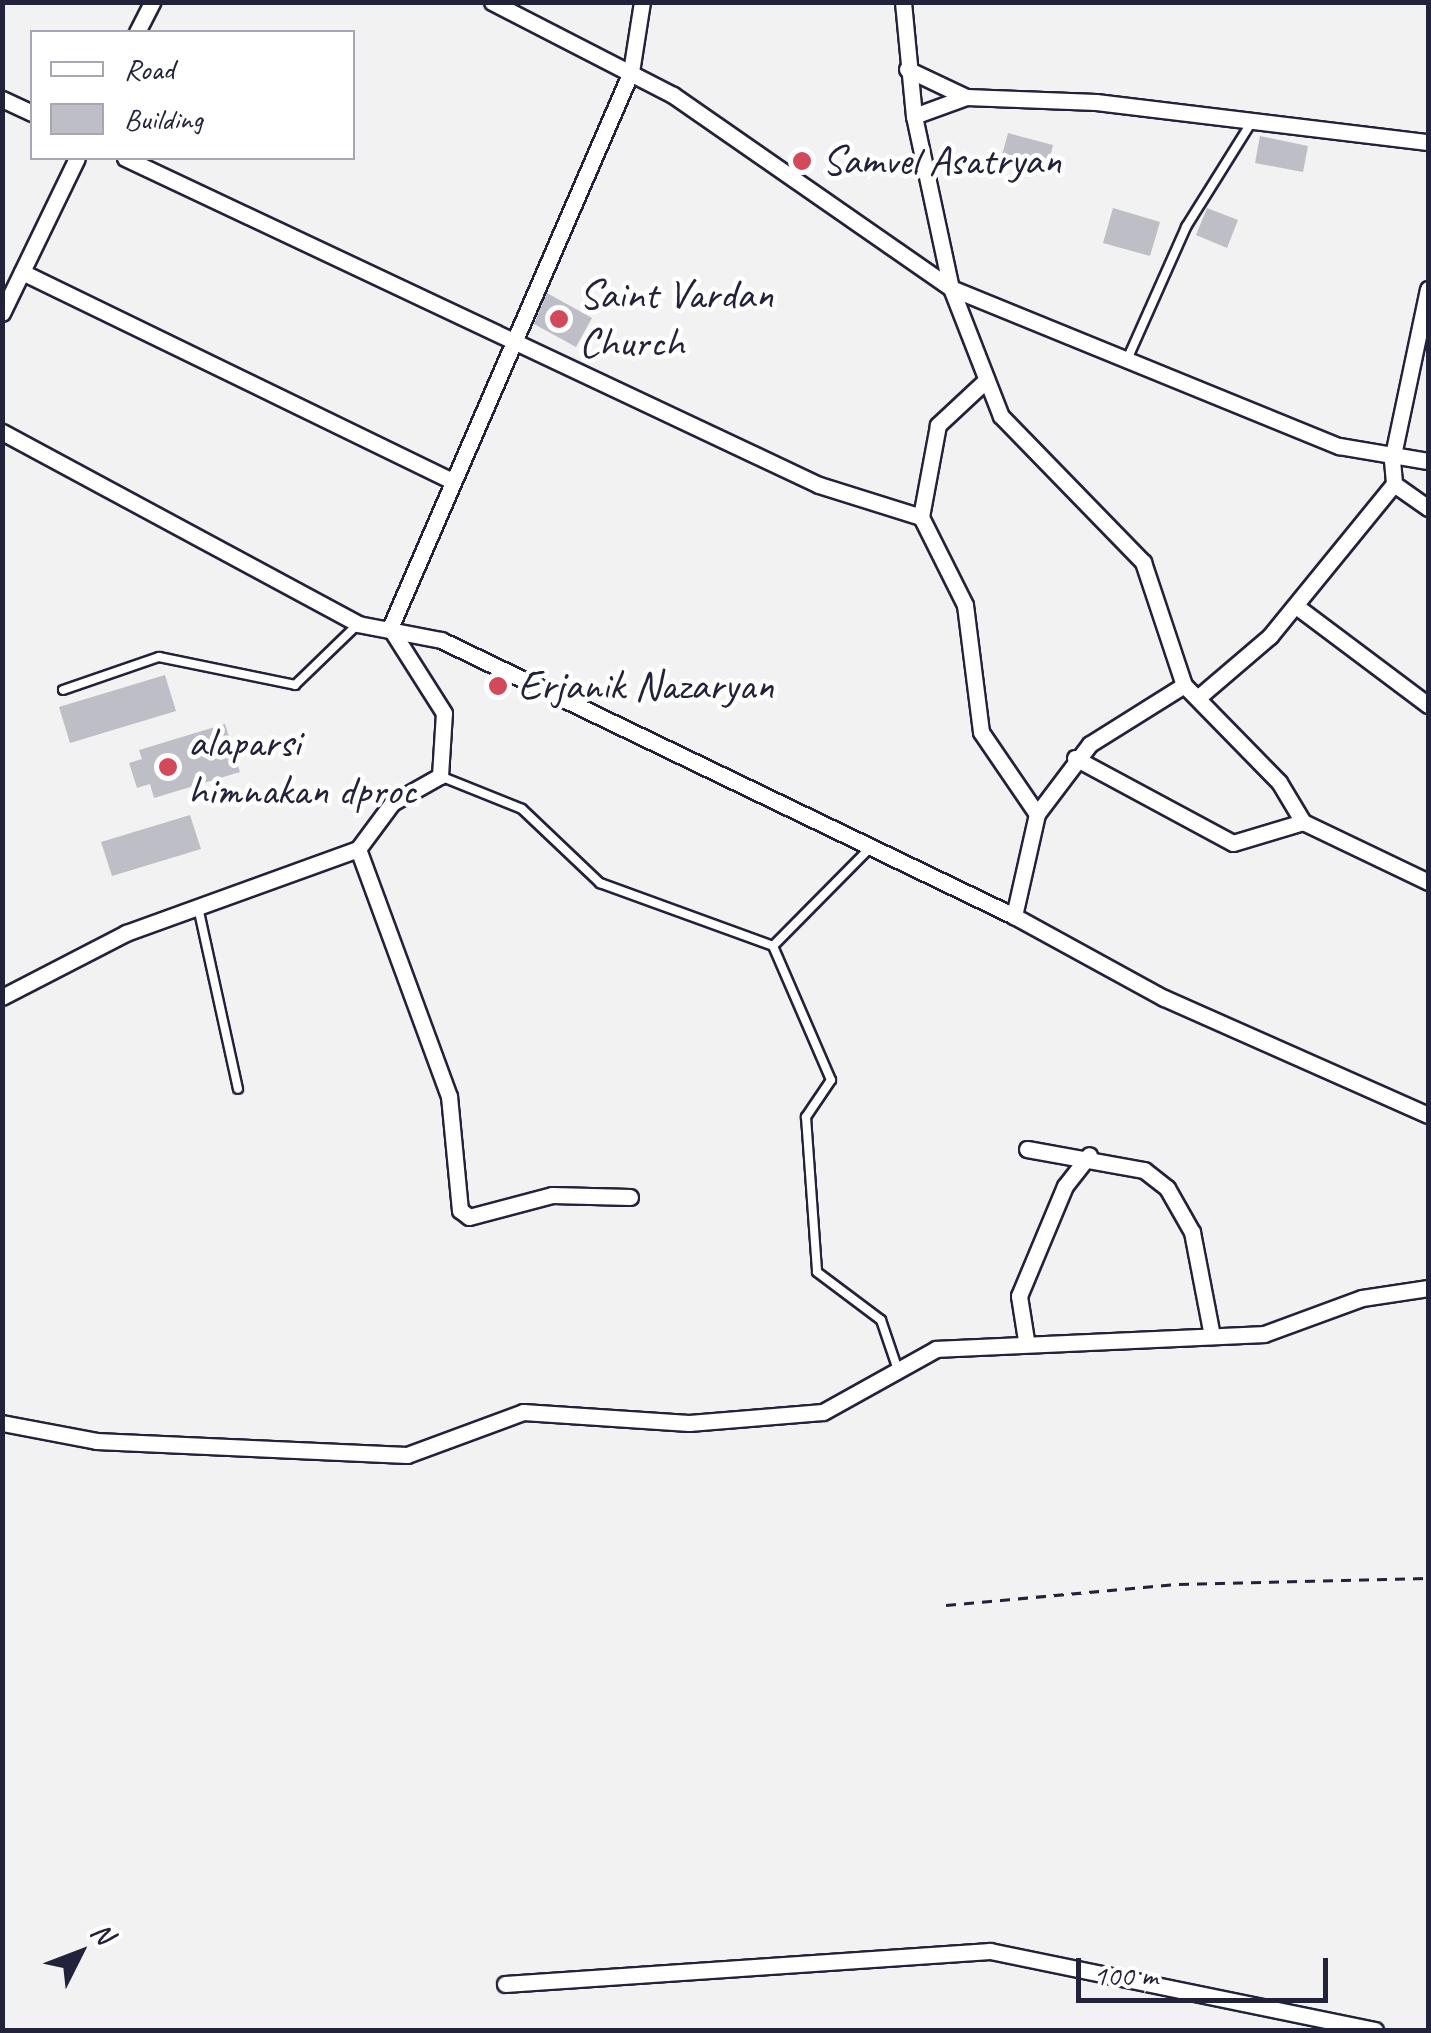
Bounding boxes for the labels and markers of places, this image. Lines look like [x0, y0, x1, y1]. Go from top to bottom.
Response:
place label: Samvel Asatryan [822, 136, 1061, 186]
marker: Samvel Asatryan [791, 150, 813, 172]
place label: Saint Vardan Church [579, 270, 772, 368]
marker: Saint Vardan Church [548, 308, 570, 330]
place label: Erjanik Nazaryan [518, 661, 774, 711]
marker: Erjanik Nazaryan [487, 675, 509, 697]
place label: alaparsi himnakan dproc [188, 718, 416, 816]
marker: alaparsi himnakan dproc [157, 756, 179, 778]

